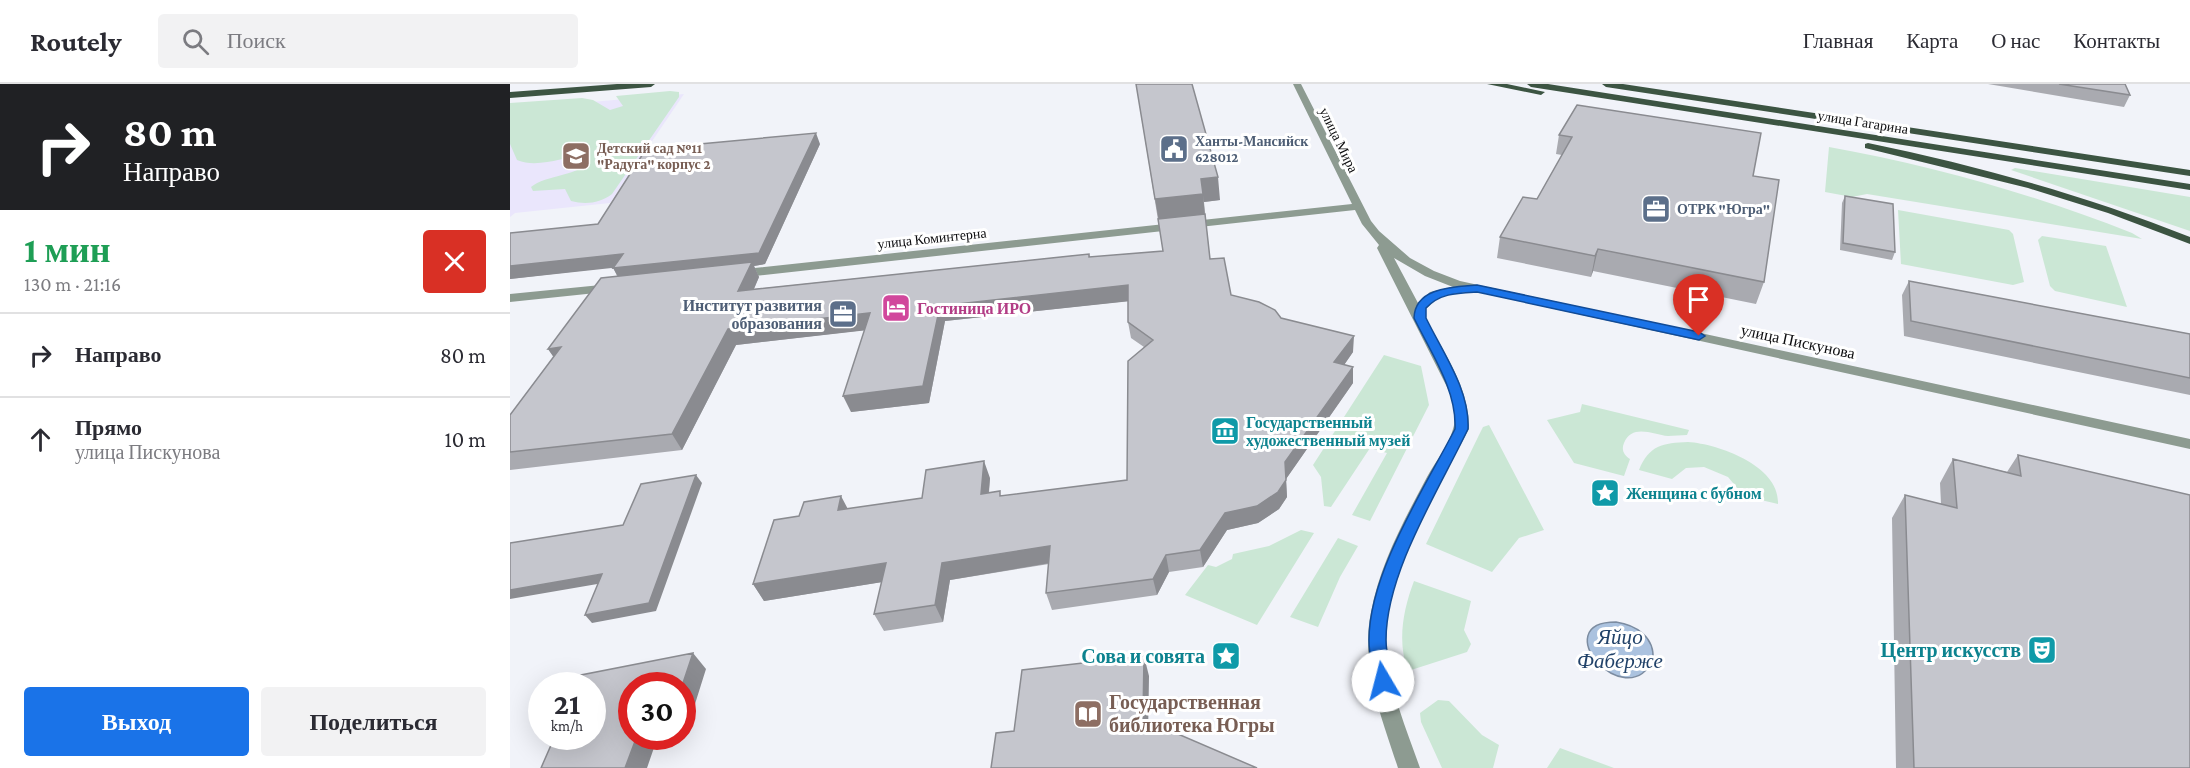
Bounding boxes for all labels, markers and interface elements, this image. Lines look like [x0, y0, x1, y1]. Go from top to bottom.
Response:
search box [158, 14, 578, 68]
icon: search [179, 25, 212, 58]
text: Routely [30, 26, 122, 57]
text: Поиск [227, 28, 286, 53]
text: Главная [1803, 29, 1873, 53]
text: Карта [1906, 29, 1958, 53]
text: О нас [1991, 29, 2040, 53]
text: Контакты [2073, 29, 2160, 53]
street label: улица Мира [1316, 105, 1362, 176]
street label: улица Гагарина [1817, 107, 1910, 137]
icon: right [24, 108, 102, 186]
text: 80 m [123, 108, 217, 155]
public building icon: Ханты-Мансийск 628012 [1158, 133, 1190, 165]
place label: Ханты-Мансийск 628012 [1195, 133, 1309, 165]
school or university icon: Детский сад №11 "Радуга" корпус 2 [560, 140, 592, 172]
place label: Детский сад №11 "Радуга" корпус 2 [597, 140, 711, 172]
text: Направо [123, 157, 220, 187]
office icon: ОТРК "Югра" [1640, 193, 1672, 225]
place label: ОТРК "Югра" [1677, 201, 1770, 217]
street label: улица Коминтерна [877, 224, 988, 252]
text: 1 мин [24, 230, 110, 270]
button: close [423, 230, 486, 293]
text: 130 m · 21:16 [24, 273, 121, 295]
pin [1673, 274, 1724, 336]
icon: arrive [1682, 283, 1715, 316]
hotel icon: Гостиница ИРО [880, 292, 912, 324]
place label: Институт развития образования [683, 297, 822, 333]
office icon: Институт развития образования [827, 298, 859, 330]
place label: Гостиница ИРО [917, 300, 1031, 317]
street label: улица Пискунова [1739, 321, 1857, 363]
icon: right [24, 339, 57, 372]
text: Направо [75, 342, 161, 367]
text: 80 m [440, 343, 486, 368]
place label: Государственный художественный музей [1246, 414, 1410, 450]
text: Прямо [75, 415, 142, 440]
museum icon: Государственный художественный музей [1209, 415, 1241, 447]
icon: ahead [24, 423, 57, 456]
text: 10 m [444, 427, 486, 452]
text: улица Пискунова [75, 441, 220, 463]
place icon: Женщина с бубном [1589, 477, 1621, 509]
place label: Женщина с бубном [1626, 485, 1762, 503]
water label: Яйцо Фаберже [1577, 625, 1663, 673]
theatre icon: Центр искусств [2026, 634, 2058, 666]
place label: Центр искусств [1881, 639, 2021, 662]
place icon: Сова и совята [1210, 640, 1242, 672]
place label: Сова и совята [1081, 645, 1205, 667]
position arrow [1351, 649, 1415, 713]
speed limit sign: 30 [618, 672, 696, 750]
button: Выход [24, 687, 249, 756]
button: Поделиться [261, 687, 486, 756]
text: 21 [554, 687, 580, 720]
place label: Государственная библиотека Югры [1109, 691, 1275, 737]
library icon: Государственная библиотека Югры [1072, 698, 1104, 730]
text: km/h [551, 718, 583, 734]

